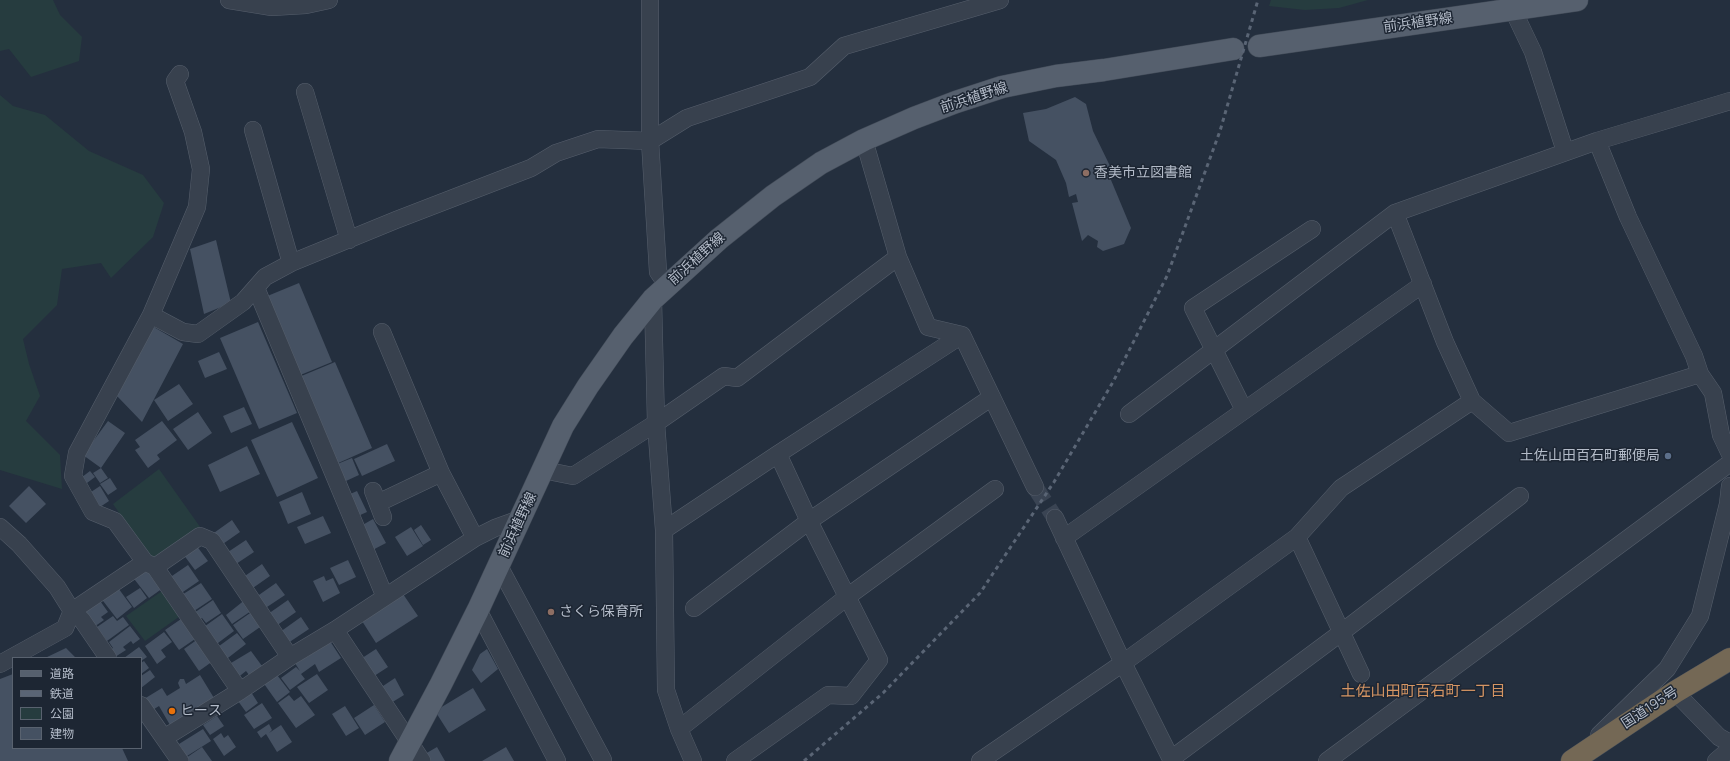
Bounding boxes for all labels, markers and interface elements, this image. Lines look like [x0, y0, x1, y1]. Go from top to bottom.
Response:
street label: 前浜植野線 [1382, 10, 1454, 36]
street label: 前浜植野線 [938, 79, 1010, 117]
place label: 香美市立図書館 [1094, 165, 1192, 181]
marker: 香美市立図書館 [1081, 168, 1091, 178]
street label: 前浜植野線 [665, 229, 729, 289]
place label: 土佐山田百石町郵便局 [1520, 448, 1660, 464]
marker: 土佐山田百石町郵便局 [1663, 451, 1673, 461]
street label: 前浜植野線 [496, 490, 540, 560]
place label: さくら保育所 [559, 604, 643, 620]
marker: さくら保育所 [546, 607, 556, 617]
legend [12, 657, 142, 749]
text: 道路 [50, 665, 74, 682]
district label: 土佐山田町百石町一丁目 [1341, 683, 1505, 701]
street label: 国道195号 [1618, 683, 1682, 733]
text: 鉄道 [50, 685, 74, 702]
place label: ヒース [180, 703, 222, 719]
text: 公園 [50, 705, 74, 722]
marker: ヒース [167, 706, 177, 716]
text: 建物 [50, 725, 74, 742]

